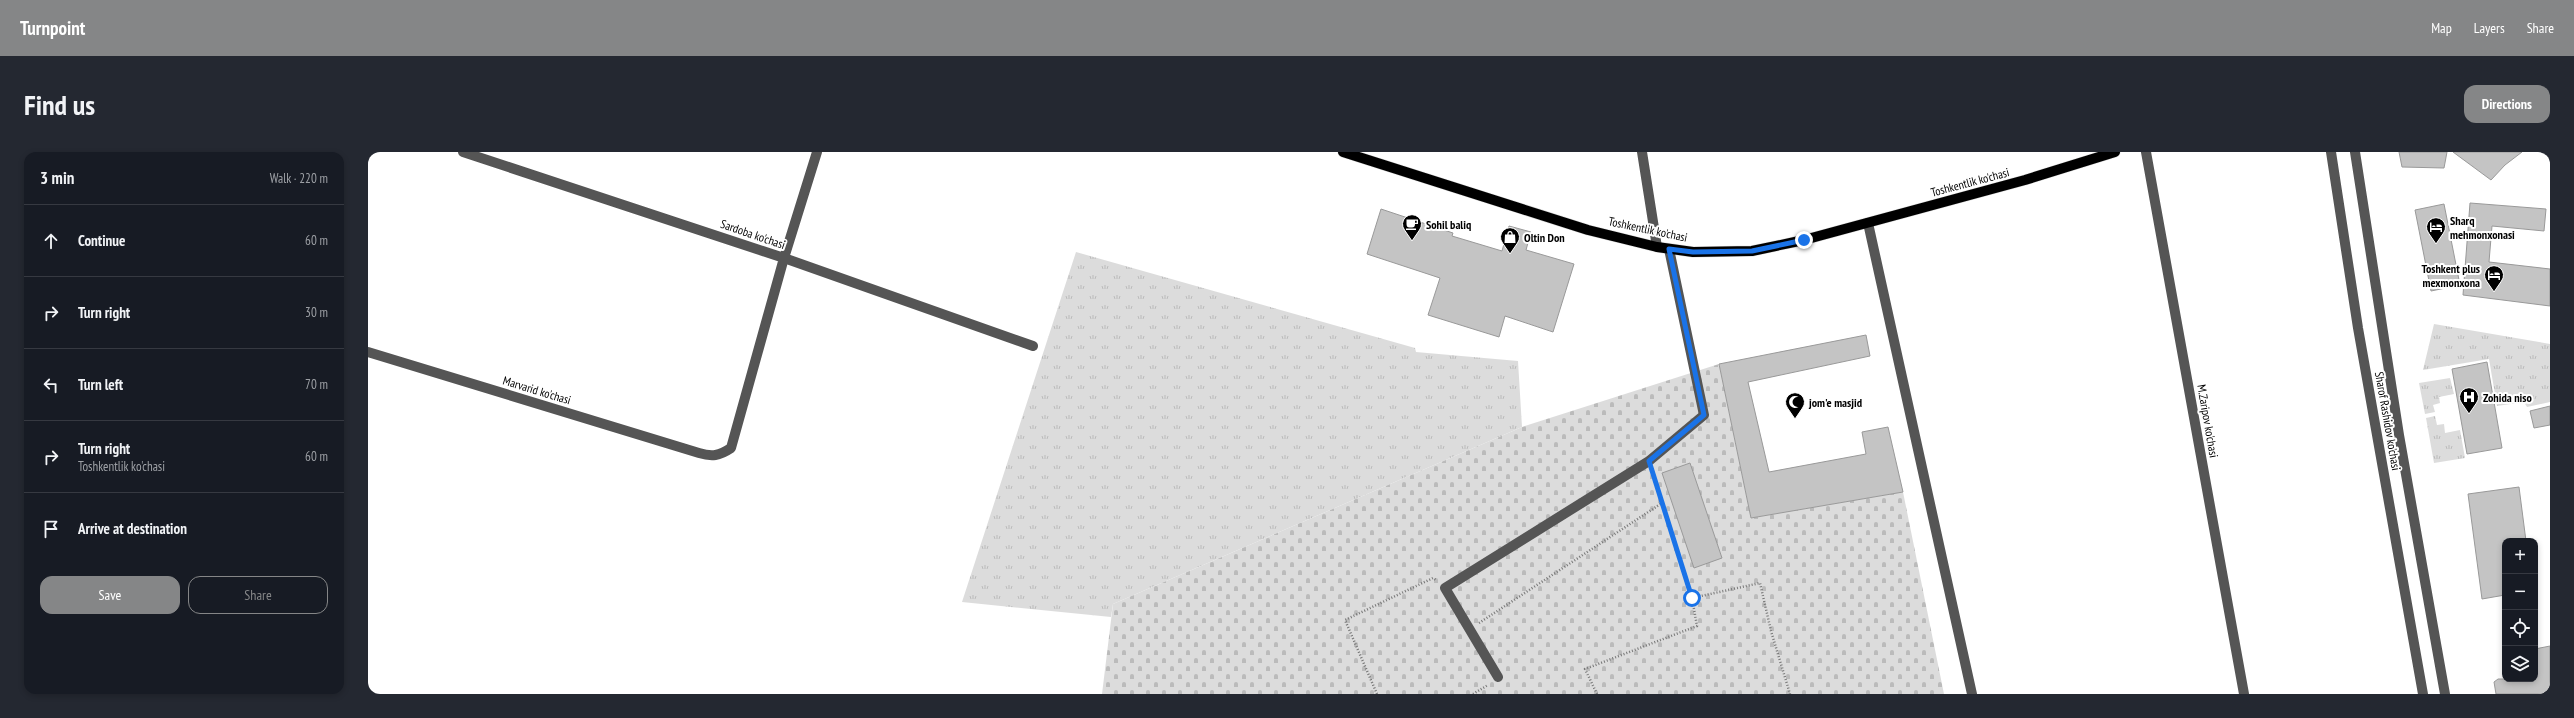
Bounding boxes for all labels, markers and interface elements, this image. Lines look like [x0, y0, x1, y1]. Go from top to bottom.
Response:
text: Turnpoint [20, 16, 85, 40]
text: Map [2431, 19, 2452, 37]
text: Layers [2474, 19, 2505, 37]
text: Share [2527, 19, 2554, 37]
button: Directions [2464, 85, 2550, 123]
text: Find us [24, 86, 95, 123]
street label: Toshkentlik ko'chasi [1929, 164, 2011, 200]
text: 3 min [40, 167, 74, 189]
text: Walk · 220 m [270, 170, 328, 187]
cafe icon: Sohil baliq [1401, 213, 1423, 241]
street label: Toshkentlik ko'chasi [1607, 213, 1689, 245]
place label: Sharq mehmonxonasi [2450, 213, 2515, 242]
street label: Sardoba ko'chasi [719, 216, 787, 252]
hotel icon: Sharq mehmonxonasi [2425, 216, 2447, 244]
place label: Sohil baliq [1426, 217, 1471, 232]
shop icon: Oltin Don [1499, 226, 1521, 254]
icon: ahead [40, 230, 62, 252]
place label: Oltin Don [1524, 230, 1565, 245]
text: Continue [78, 231, 125, 250]
route end [1795, 231, 1813, 249]
text: 60 m [305, 232, 328, 249]
place label: Toshkent plus mexmonxona [2422, 261, 2480, 290]
hotel icon: Toshkent plus mexmonxona [2483, 264, 2505, 292]
icon: right [40, 302, 62, 324]
text: Turn right [78, 303, 130, 322]
text: 30 m [305, 304, 328, 321]
street label: Sharof Rashidov ko'chasi [2372, 370, 2404, 472]
street label: Marvarid ko'chasi [501, 373, 573, 407]
icon: left [40, 374, 62, 396]
text: Turn left [78, 375, 123, 394]
text: 70 m [305, 376, 328, 393]
street label: M.Zaripov ko'chasi [2194, 383, 2222, 459]
hospital icon: Zohida niso [2458, 386, 2480, 414]
place label: Zohida niso [2483, 390, 2532, 405]
mosque icon: jom'e masjid [1784, 391, 1806, 419]
place label: jom'e masjid [1808, 395, 1862, 410]
text: Turn right [78, 439, 130, 458]
icon: right [40, 446, 62, 468]
text: 60 m [305, 448, 328, 465]
text: Toshkentlik ko'chasi [78, 458, 165, 475]
icon: arrive [40, 518, 62, 540]
text: Arrive at destination [78, 519, 187, 538]
map controls [2502, 538, 2538, 682]
button: + [2502, 538, 2538, 574]
button: − [2502, 574, 2538, 610]
button: Save [40, 576, 180, 614]
button: Share [188, 576, 328, 614]
route start [1683, 589, 1701, 607]
button: locate [2502, 610, 2538, 646]
button: layers [2502, 646, 2538, 682]

